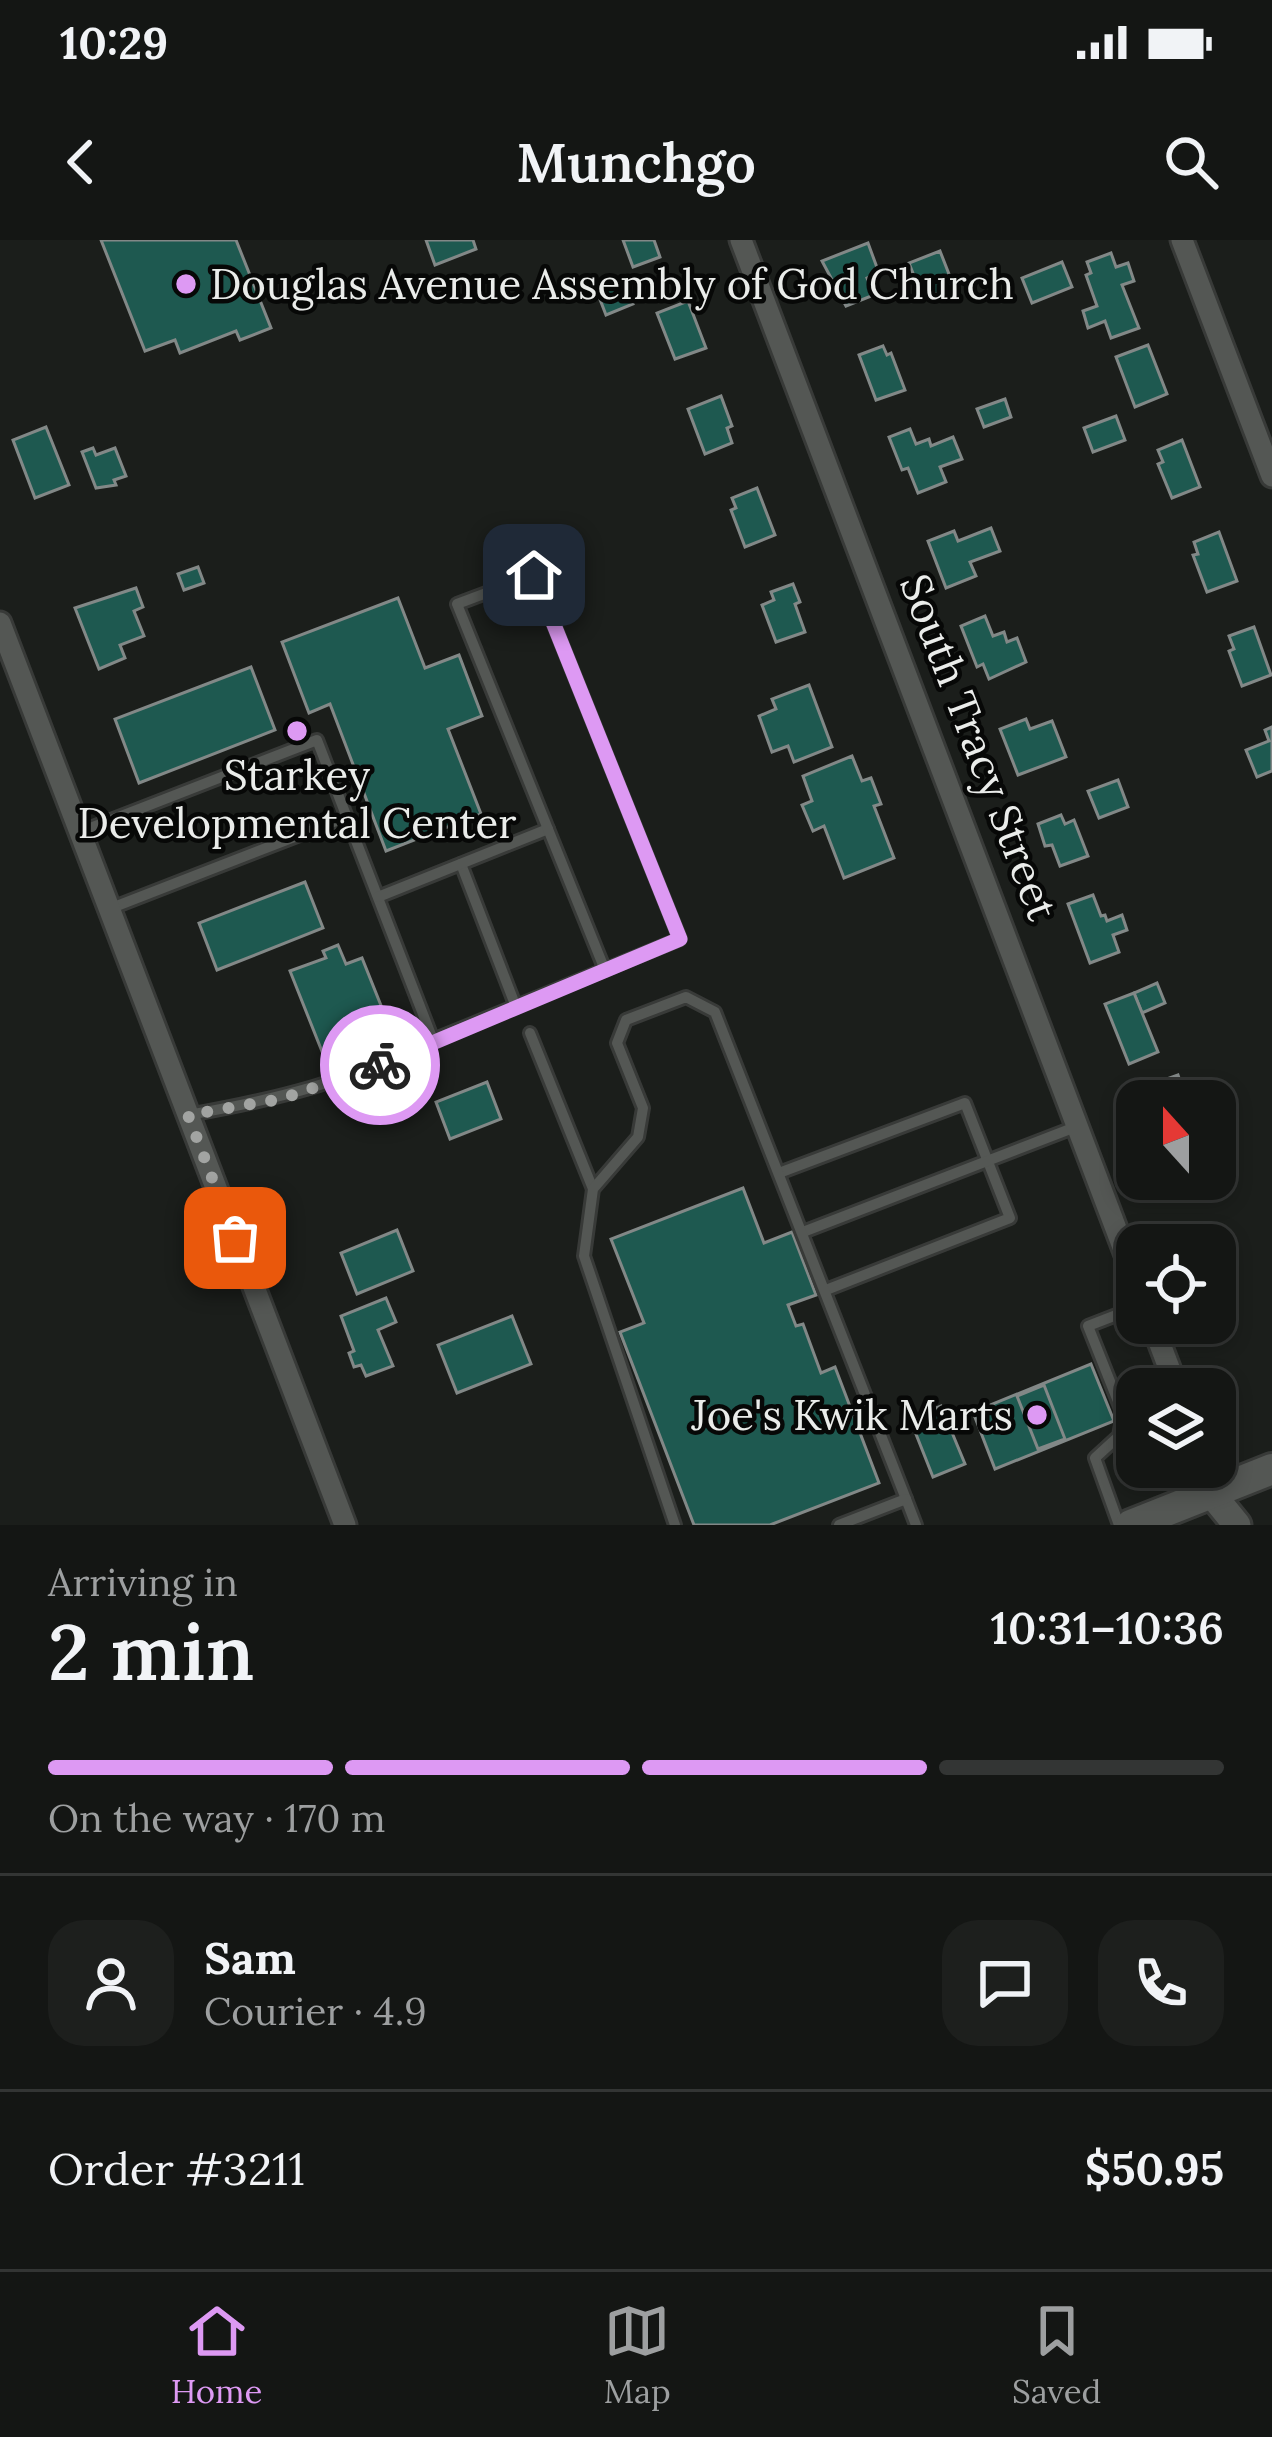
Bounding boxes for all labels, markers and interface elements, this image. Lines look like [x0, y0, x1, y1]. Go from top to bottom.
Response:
text: 10:29 [60, 14, 168, 71]
text: Munchgo [516, 128, 756, 197]
icon: back [48, 129, 114, 195]
icon: search [1158, 129, 1224, 195]
place label: Douglas Avenue Assembly of God Church [210, 257, 1014, 311]
marker: Douglas Avenue Assembly of God Church [173, 271, 199, 297]
pin [483, 524, 585, 626]
icon: home [501, 542, 567, 608]
street label: South Tracy Street [888, 566, 1070, 928]
marker: Starkey Developmental Center [284, 718, 310, 744]
place label: Starkey Developmental Center [78, 748, 516, 850]
courier [320, 1005, 440, 1125]
icon: bike [347, 1032, 413, 1098]
north arrow [1116, 1080, 1236, 1200]
map controls [1116, 1080, 1236, 1488]
pin [184, 1187, 286, 1289]
icon: bag [202, 1205, 268, 1271]
button: locate [1116, 1224, 1236, 1344]
button: layers [1116, 1368, 1236, 1488]
place label: Joe's Kwik Marts [690, 1388, 1013, 1442]
marker: Joe's Kwik Marts [1024, 1402, 1050, 1428]
text: Arriving in [48, 1557, 238, 1607]
text: 10:31–10:36 [990, 1599, 1224, 1656]
text: 2 min [48, 1602, 255, 1701]
text: On the way · 170 m [48, 1793, 386, 1843]
button: person [48, 1920, 174, 2046]
button: chat [942, 1920, 1068, 2046]
button: phone [1098, 1920, 1224, 2046]
text: Sam [204, 1929, 296, 1986]
text: Courier · 4.9 [204, 1986, 427, 2036]
text: Order #3211 [48, 2140, 305, 2197]
text: $50.95 [1085, 2140, 1224, 2197]
tab: Home [171, 2298, 262, 2412]
tab: Map [604, 2298, 671, 2412]
tab: Saved [1012, 2298, 1101, 2412]

